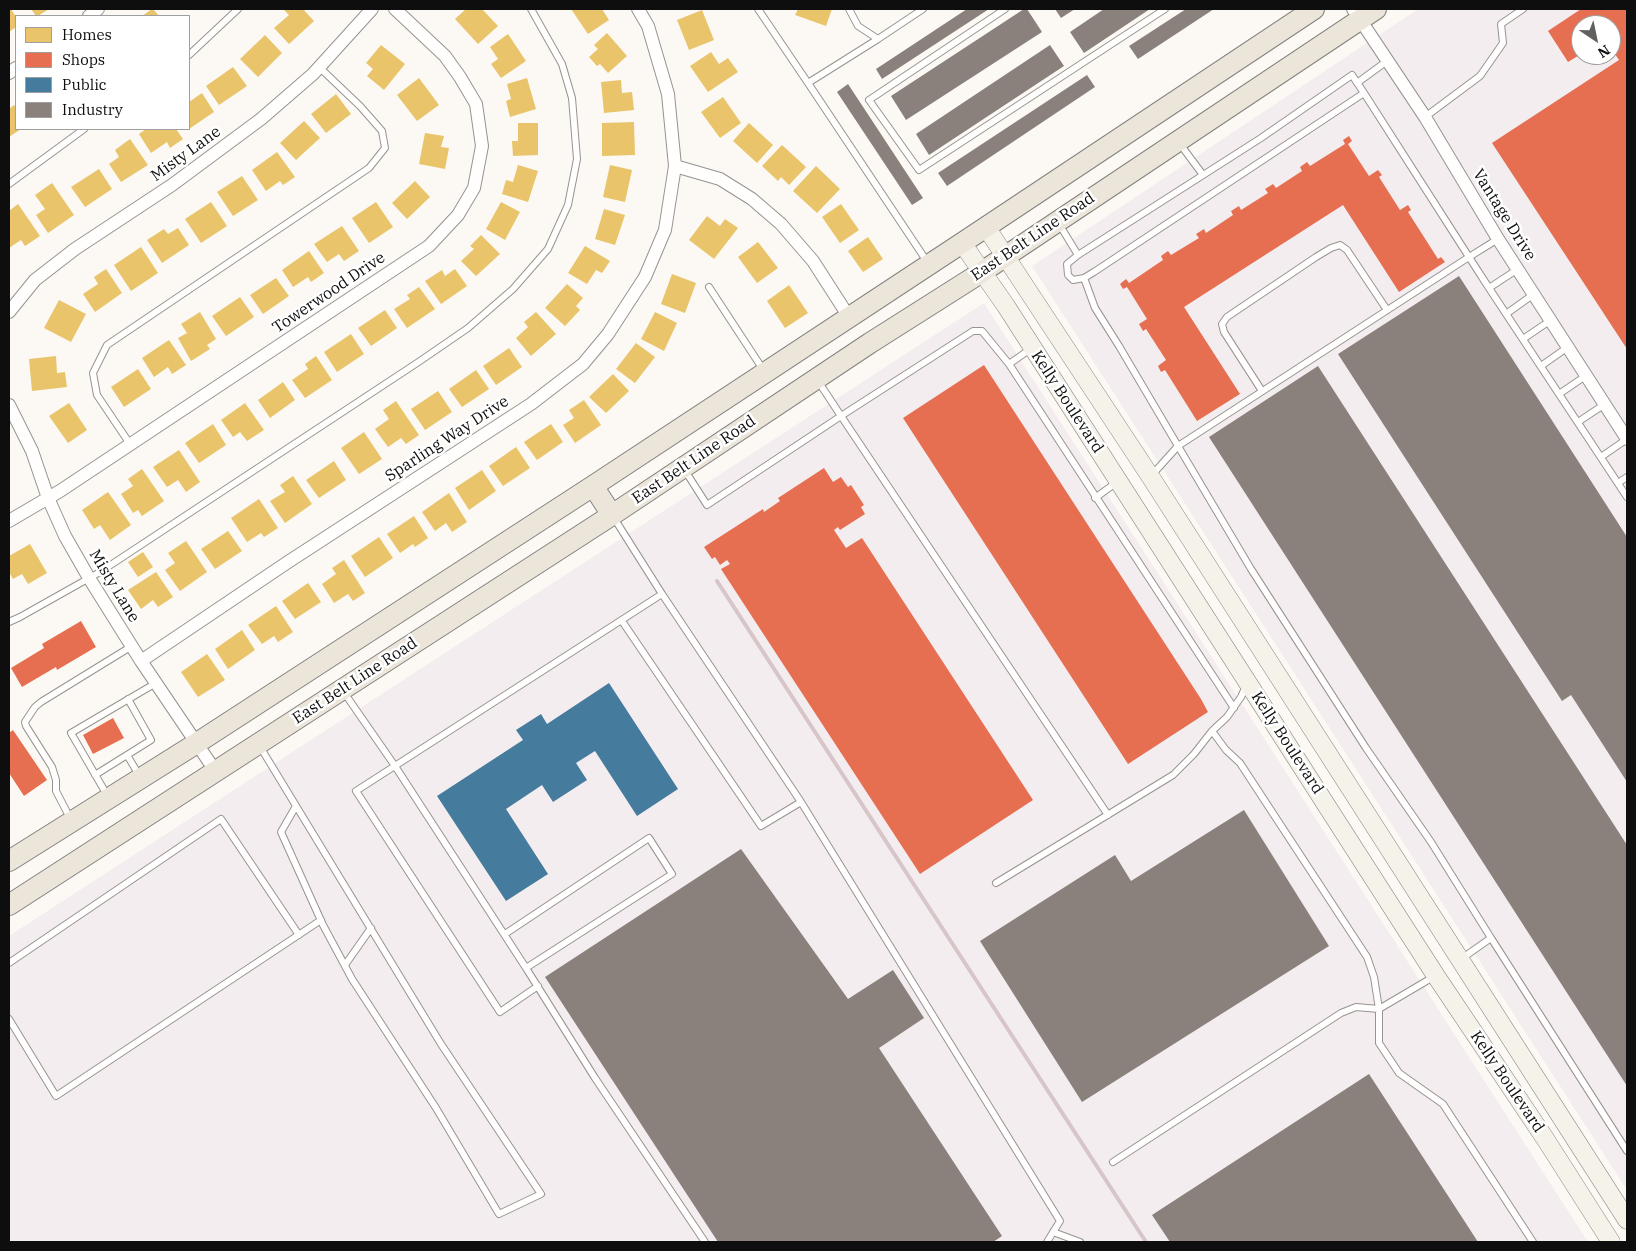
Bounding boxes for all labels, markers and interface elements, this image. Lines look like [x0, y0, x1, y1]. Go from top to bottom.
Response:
legend [15, 15, 190, 130]
north arrow [1571, 15, 1621, 65]
text: Homes [62, 25, 112, 44]
text: N [1594, 41, 1613, 62]
text: Shops [62, 50, 105, 69]
text: Public [62, 75, 107, 94]
text: Industry [62, 100, 123, 119]
street label: Misty Lane [147, 122, 225, 186]
street label: Vantage Drive [1468, 166, 1540, 264]
street label: East Belt Line Road [968, 189, 1098, 285]
street label: Towerwood Drive [269, 248, 389, 338]
street label: Kelly Boulevard [1027, 347, 1107, 457]
street label: Sparling Way Drive [382, 392, 512, 486]
street label: East Belt Line Road [629, 412, 759, 508]
street label: Misty Lane [85, 546, 143, 626]
street label: East Belt Line Road [289, 634, 421, 728]
street label: Kelly Boulevard [1247, 688, 1327, 798]
street label: Kelly Boulevard [1466, 1028, 1548, 1136]

